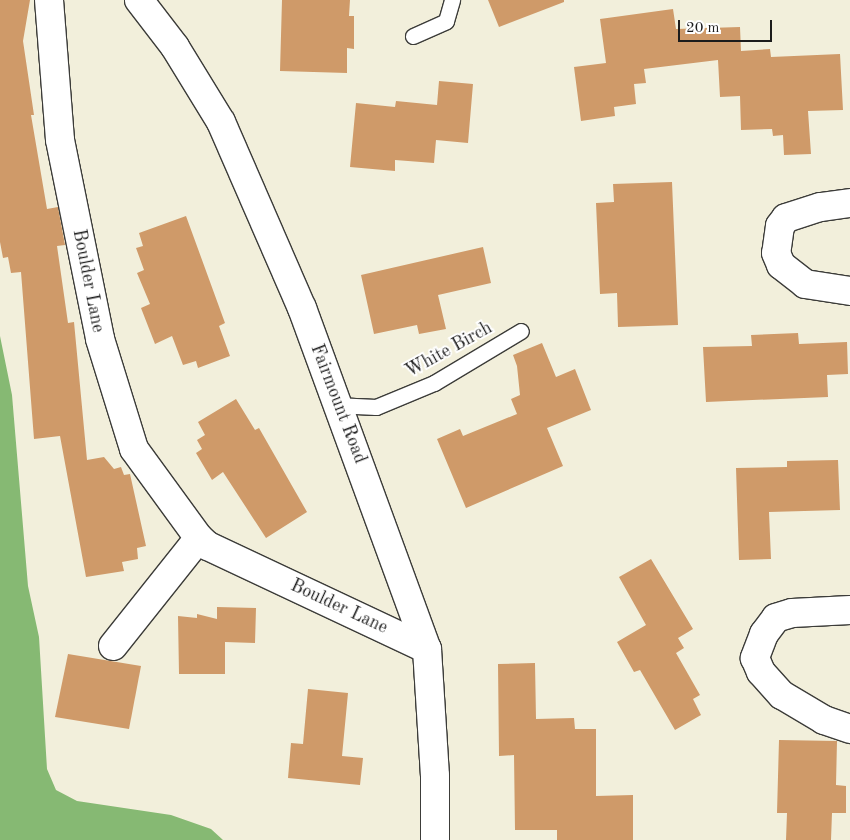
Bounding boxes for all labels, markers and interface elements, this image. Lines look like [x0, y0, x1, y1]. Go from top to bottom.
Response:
scale bar [680, 10, 774, 42]
text: 20 m [686, 21, 720, 36]
street label: Boulder Lane [67, 227, 109, 335]
street label: White Birch [402, 317, 496, 383]
street label: Fairmount Road [305, 341, 371, 467]
street label: Boulder Lane [287, 575, 391, 639]

